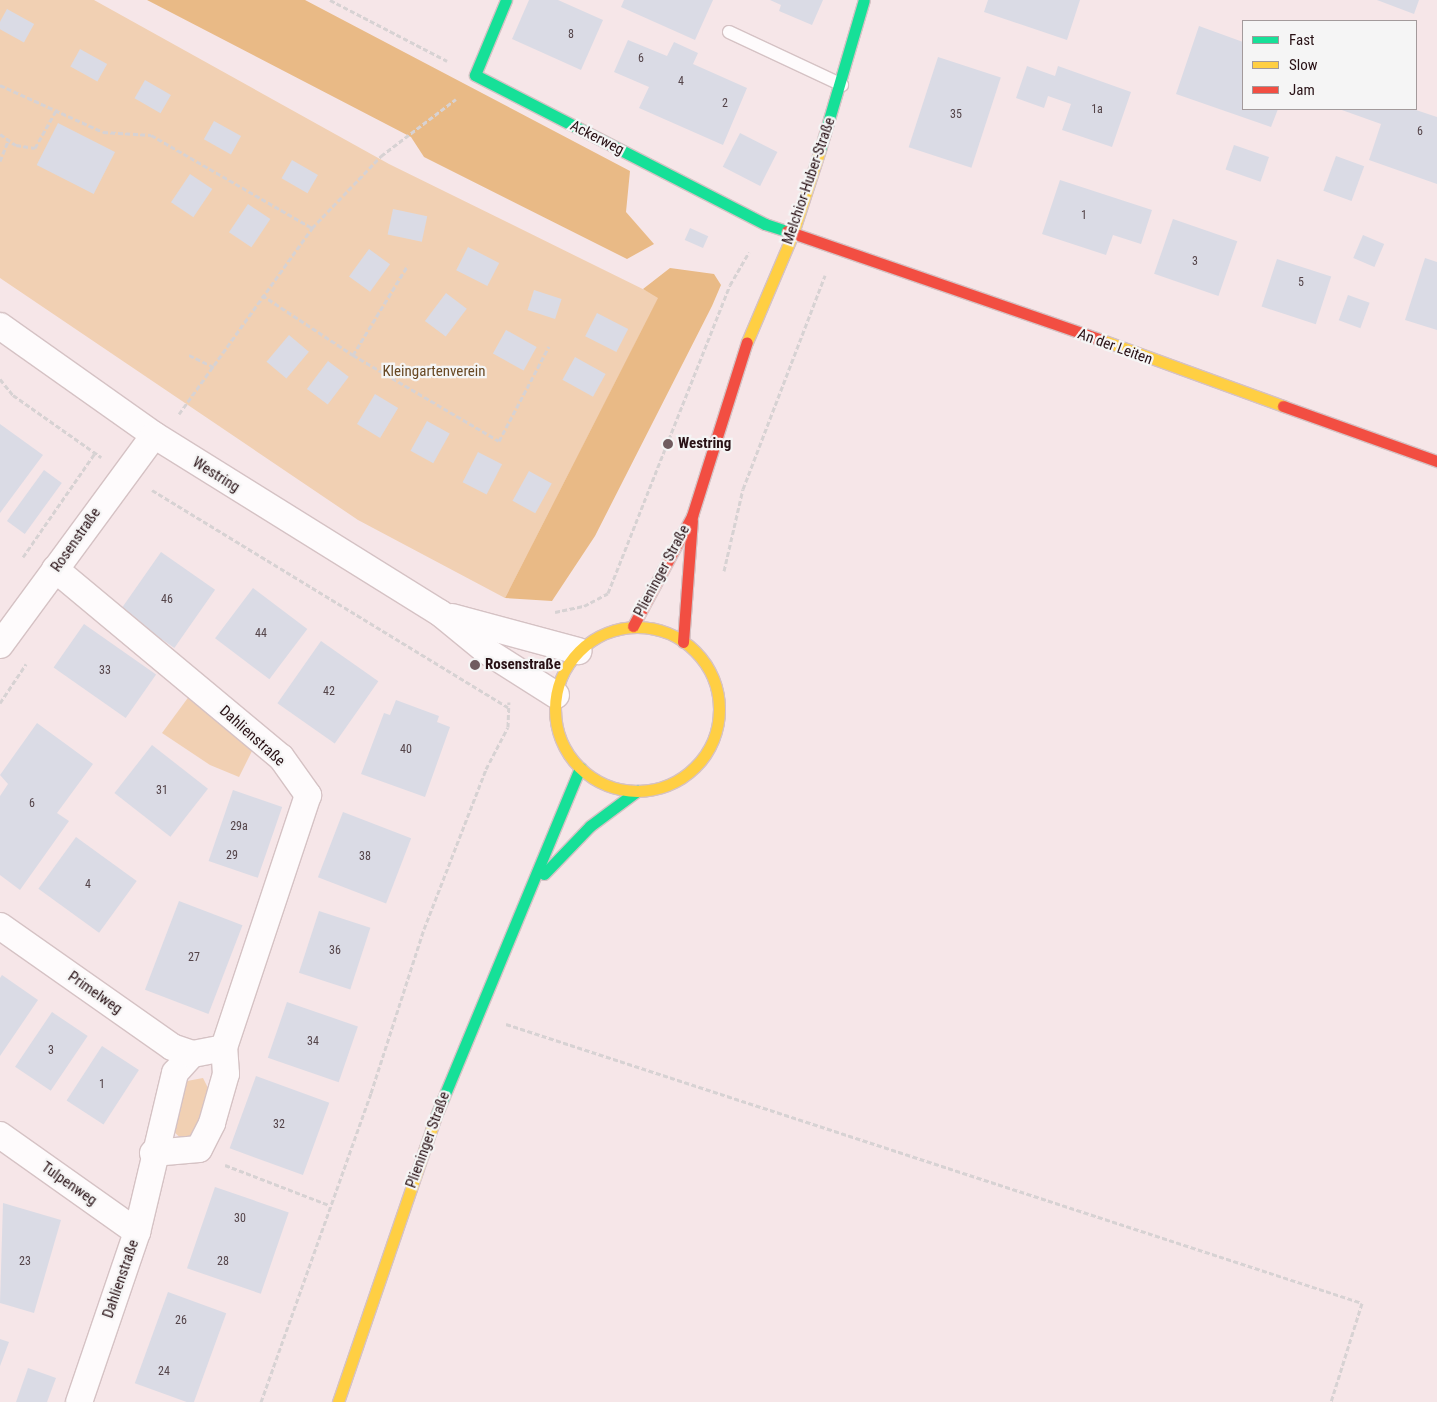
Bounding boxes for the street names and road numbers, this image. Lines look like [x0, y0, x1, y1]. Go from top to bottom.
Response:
street label: Melchior-Huber-Straße [779, 115, 839, 247]
street label: Ackerweg [567, 117, 627, 159]
street label: An der Leiten [1075, 325, 1155, 369]
street label: Westring [189, 454, 243, 496]
street label: Rosenstraße [47, 504, 105, 576]
street label: Plieninger Straße [630, 522, 694, 620]
street label: Dahlienstraße [216, 702, 288, 770]
street label: Primelweg [64, 968, 126, 1018]
street label: Plieninger Straße [402, 1089, 454, 1191]
street label: Tulpenweg [38, 1158, 100, 1210]
street label: Dahlienstraße [99, 1237, 143, 1321]

